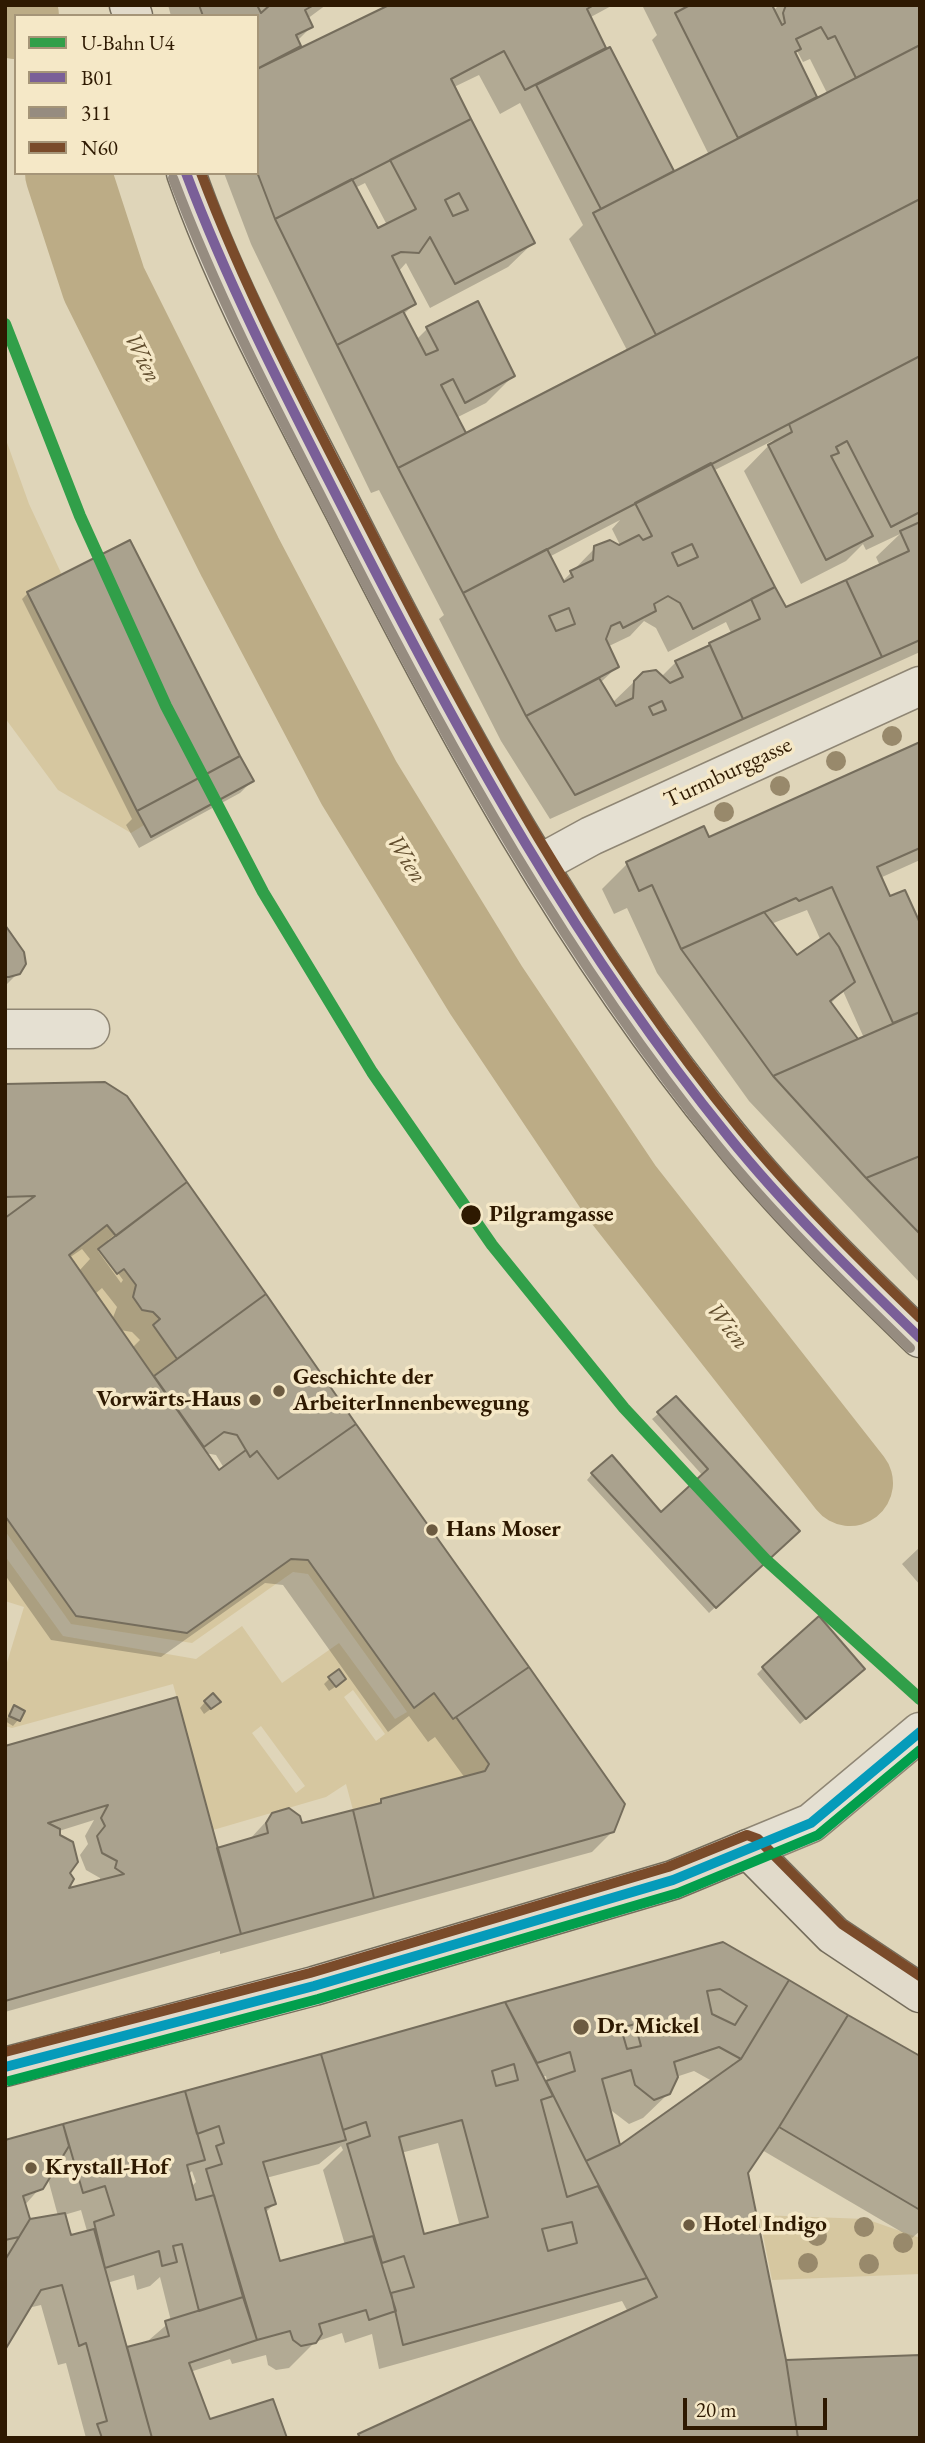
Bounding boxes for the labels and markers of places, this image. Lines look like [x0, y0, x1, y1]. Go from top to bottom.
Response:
place label: Pilgramgasse [489, 1201, 614, 1229]
marker: Pilgramgasse [459, 1203, 483, 1227]
place label: Geschichte der ArbeiterInnenbewegung [293, 1364, 529, 1418]
marker: Geschichte der ArbeiterInnenbewegung [271, 1383, 287, 1399]
place label: Vorwärts-Haus [96, 1386, 241, 1414]
marker: Vorwärts-Haus [247, 1392, 263, 1408]
place label: Hans Moser [446, 1516, 561, 1544]
marker: Hans Moser [424, 1522, 440, 1538]
place label: Dr. Mickel [597, 2013, 699, 2041]
marker: Dr. Mickel [571, 2017, 591, 2037]
place label: Krystall-Hof [45, 2154, 169, 2182]
marker: Krystall-Hof [23, 2160, 39, 2176]
place label: Hotel Indigo [703, 2211, 827, 2239]
marker: Hotel Indigo [681, 2217, 697, 2233]

